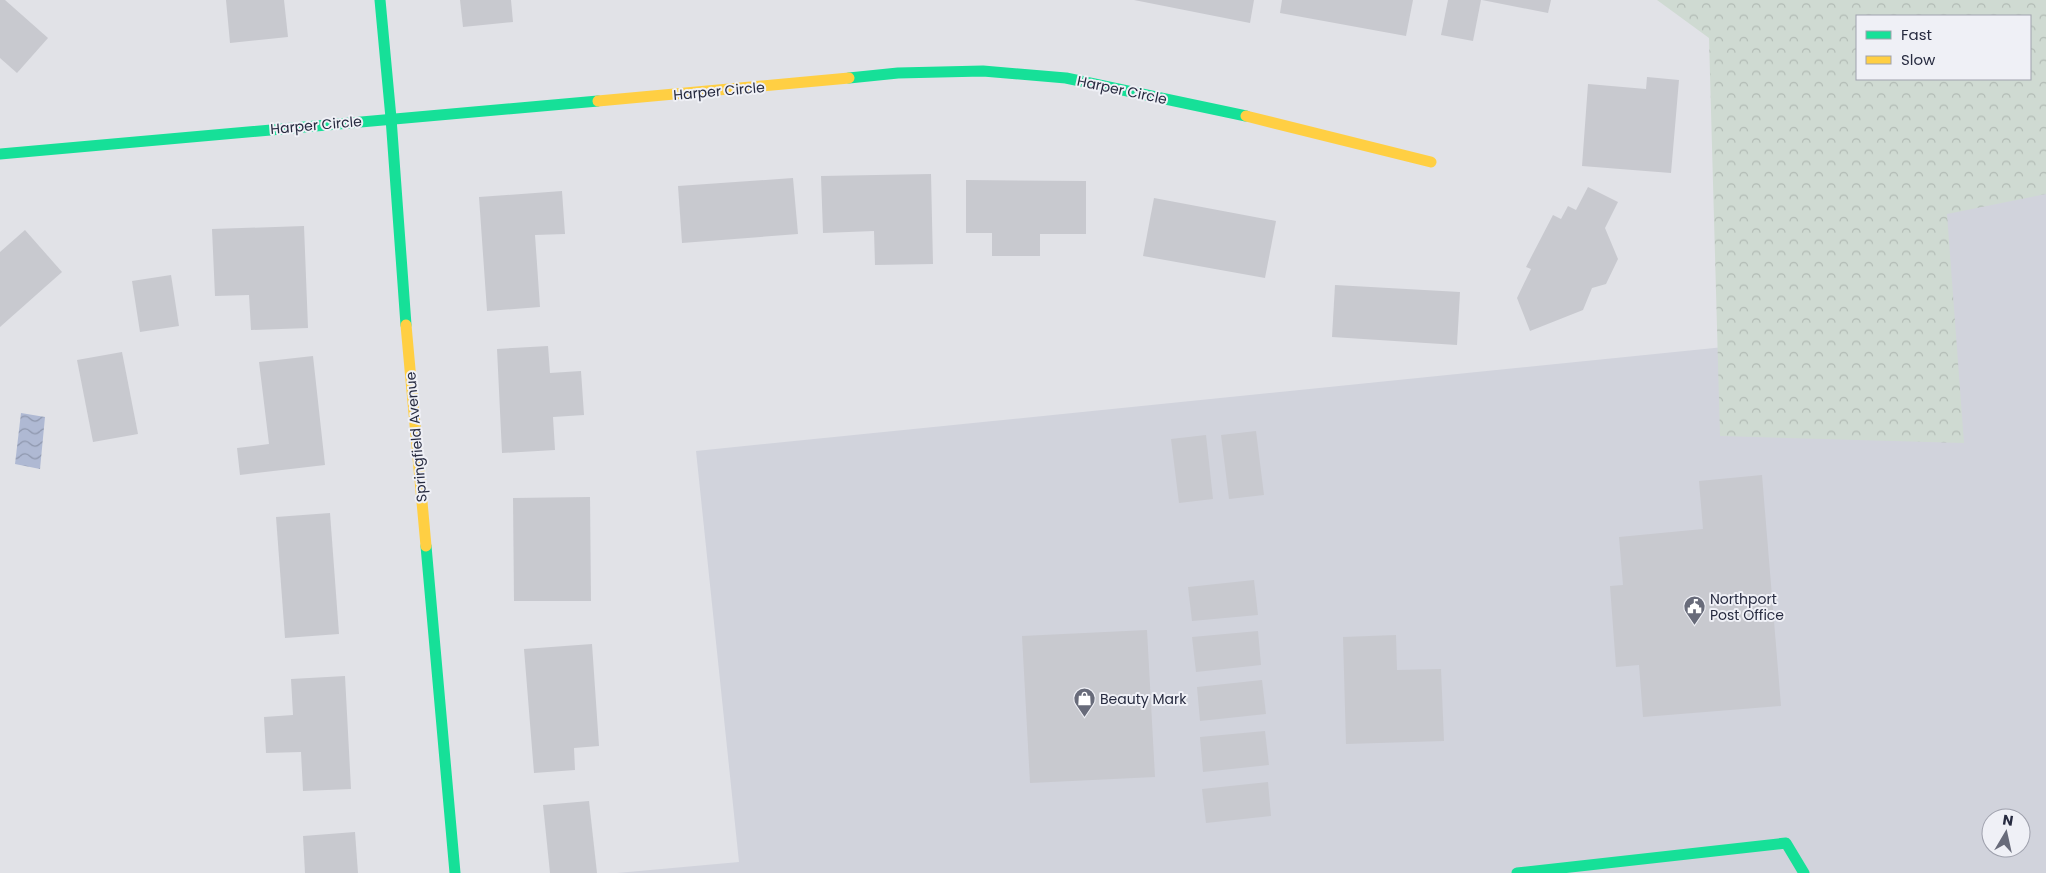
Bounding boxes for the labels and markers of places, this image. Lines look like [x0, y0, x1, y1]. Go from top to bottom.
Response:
place label: Northport Post Office [1710, 589, 1784, 625]
public building icon: Northport Post Office [1682, 595, 1706, 626]
shop icon: Beauty Mark [1072, 687, 1096, 718]
place label: Beauty Mark [1100, 689, 1187, 709]

